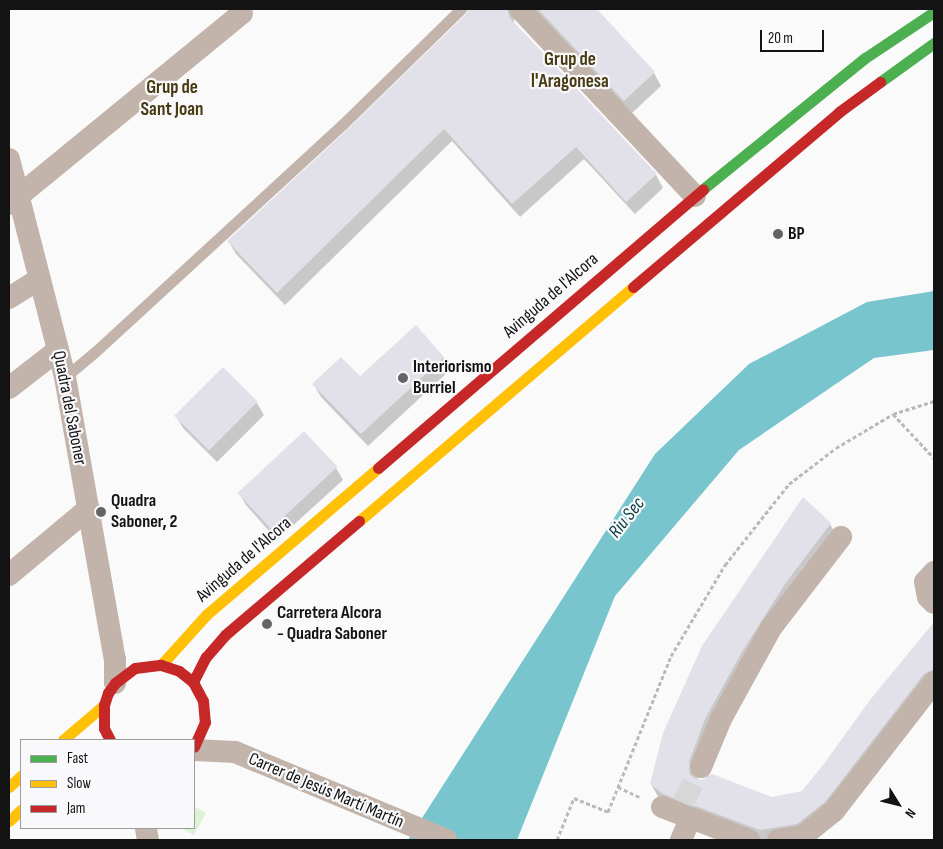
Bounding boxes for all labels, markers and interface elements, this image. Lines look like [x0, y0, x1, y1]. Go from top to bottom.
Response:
scale bar [763, 20, 827, 52]
text: 20 m [768, 29, 793, 48]
district label: Grup de l'Aragonesa [531, 49, 609, 93]
district label: Grup de Sant Joan [141, 77, 203, 121]
place label: BP [788, 223, 805, 245]
marker: BP [772, 228, 784, 240]
street label: Avinguda de l'Alcora [499, 249, 603, 343]
street label: Quadra del Saboner [47, 349, 91, 467]
place label: Interiorismo Burriel [413, 357, 492, 399]
marker: Interiorismo Burriel [397, 372, 409, 384]
place label: Quadra Saboner, 2 [111, 491, 177, 534]
water label: Riu Sec [604, 493, 650, 543]
marker: Quadra Saboner, 2 [95, 506, 107, 518]
street label: Avinguda de l'Alcora [192, 513, 296, 607]
place label: Carretera Alcora - Quadra Saboner [277, 603, 387, 646]
marker: Carretera Alcora - Quadra Saboner [261, 618, 273, 630]
legend [20, 739, 195, 829]
street label: Carrer de Jesús Martí Martín [245, 748, 407, 834]
text: Fast [67, 749, 88, 768]
text: Slow [67, 774, 91, 793]
north arrow [873, 779, 923, 829]
text: Jam [67, 799, 85, 818]
text: N [901, 805, 920, 821]

